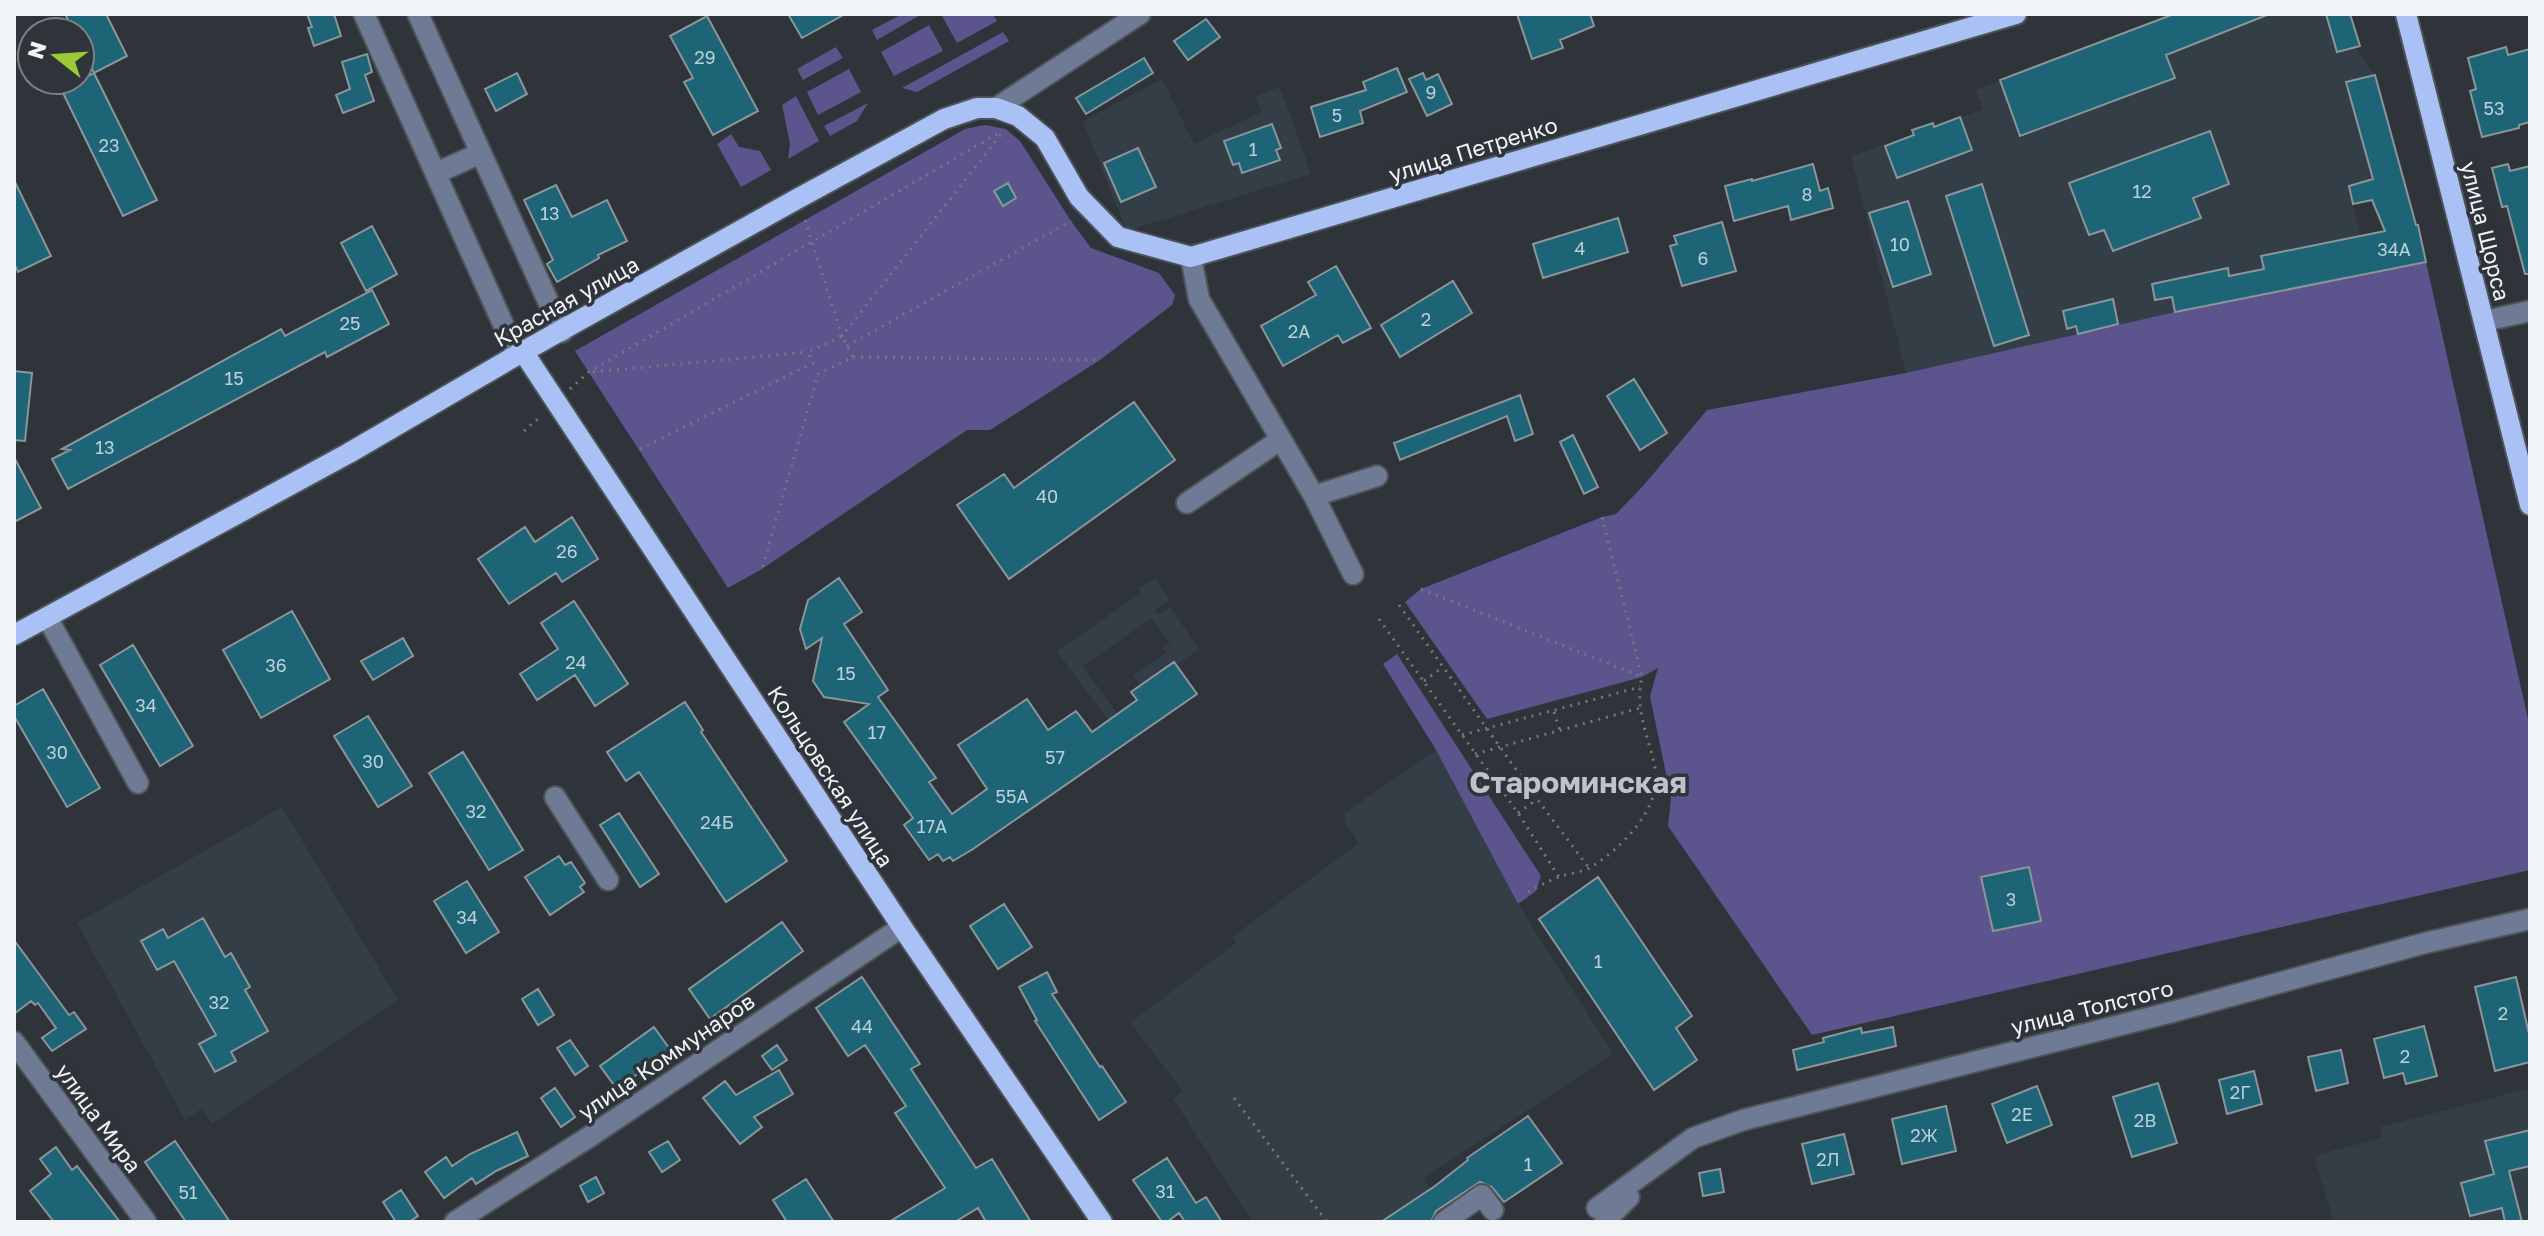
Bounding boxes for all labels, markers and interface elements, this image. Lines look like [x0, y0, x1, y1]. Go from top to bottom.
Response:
north arrow [16, 16, 96, 96]
text: N [21, 38, 52, 62]
house number: 29 [694, 46, 716, 68]
house number: 9 [1426, 81, 1436, 103]
house number: 53 [2484, 97, 2504, 119]
house number: 5 [1332, 104, 1342, 126]
street label: улица Петренко [1385, 111, 1561, 187]
house number: 23 [99, 134, 119, 156]
house number: 1 [1249, 138, 1258, 160]
street label: улица Щорса [2456, 158, 2516, 304]
house number: 12 [2132, 180, 2152, 202]
house number: 8 [1802, 183, 1812, 205]
house number: 13 [540, 202, 560, 224]
house number: 10 [1890, 233, 1910, 255]
house number: 4 [1575, 237, 1586, 259]
house number: 34А [2377, 238, 2411, 260]
house number: 6 [1698, 247, 1708, 269]
street label: Красная улица [489, 250, 643, 352]
house number: 2 [1421, 308, 1431, 330]
house number: 25 [340, 312, 360, 334]
house number: 2А [1288, 320, 1310, 342]
house number: 15 [224, 367, 244, 389]
house number: 13 [95, 436, 115, 458]
house number: 40 [1036, 485, 1058, 507]
house number: 26 [556, 540, 578, 562]
house number: 24 [565, 651, 587, 673]
house number: 36 [265, 654, 287, 676]
house number: 15 [836, 662, 856, 684]
street label: Кольцовская улица [762, 680, 900, 872]
house number: 34 [135, 694, 157, 716]
house number: 17 [868, 721, 886, 743]
house number: 30 [46, 741, 68, 763]
house number: 57 [1045, 746, 1065, 768]
house number: 30 [362, 750, 384, 772]
district label: Староминская [1469, 764, 1687, 800]
house number: 55А [996, 785, 1028, 807]
house number: 32 [466, 800, 486, 822]
house number: 24Б [700, 811, 734, 833]
house number: 17А [917, 815, 947, 837]
house number: 3 [2006, 888, 2016, 910]
house number: 34 [456, 906, 478, 928]
house number: 1 [1594, 950, 1603, 972]
street label: улица Толстого [2008, 974, 2176, 1040]
street label: улица Коммунаров [573, 987, 759, 1125]
house number: 32 [209, 991, 229, 1013]
house number: 2 [2498, 1002, 2508, 1024]
house number: 44 [851, 1015, 873, 1037]
house number: 2 [2400, 1045, 2410, 1067]
street label: улица Мира [50, 1058, 148, 1178]
house number: 2Г [2230, 1081, 2250, 1103]
house number: 2Е [2011, 1103, 2033, 1125]
house number: 2В [2134, 1109, 2156, 1131]
house number: 2Ж [1910, 1124, 1938, 1146]
house number: 2Л [1816, 1148, 1840, 1170]
house number: 1 [1524, 1153, 1533, 1175]
house number: 31 [1155, 1180, 1175, 1202]
house number: 51 [178, 1181, 198, 1203]

